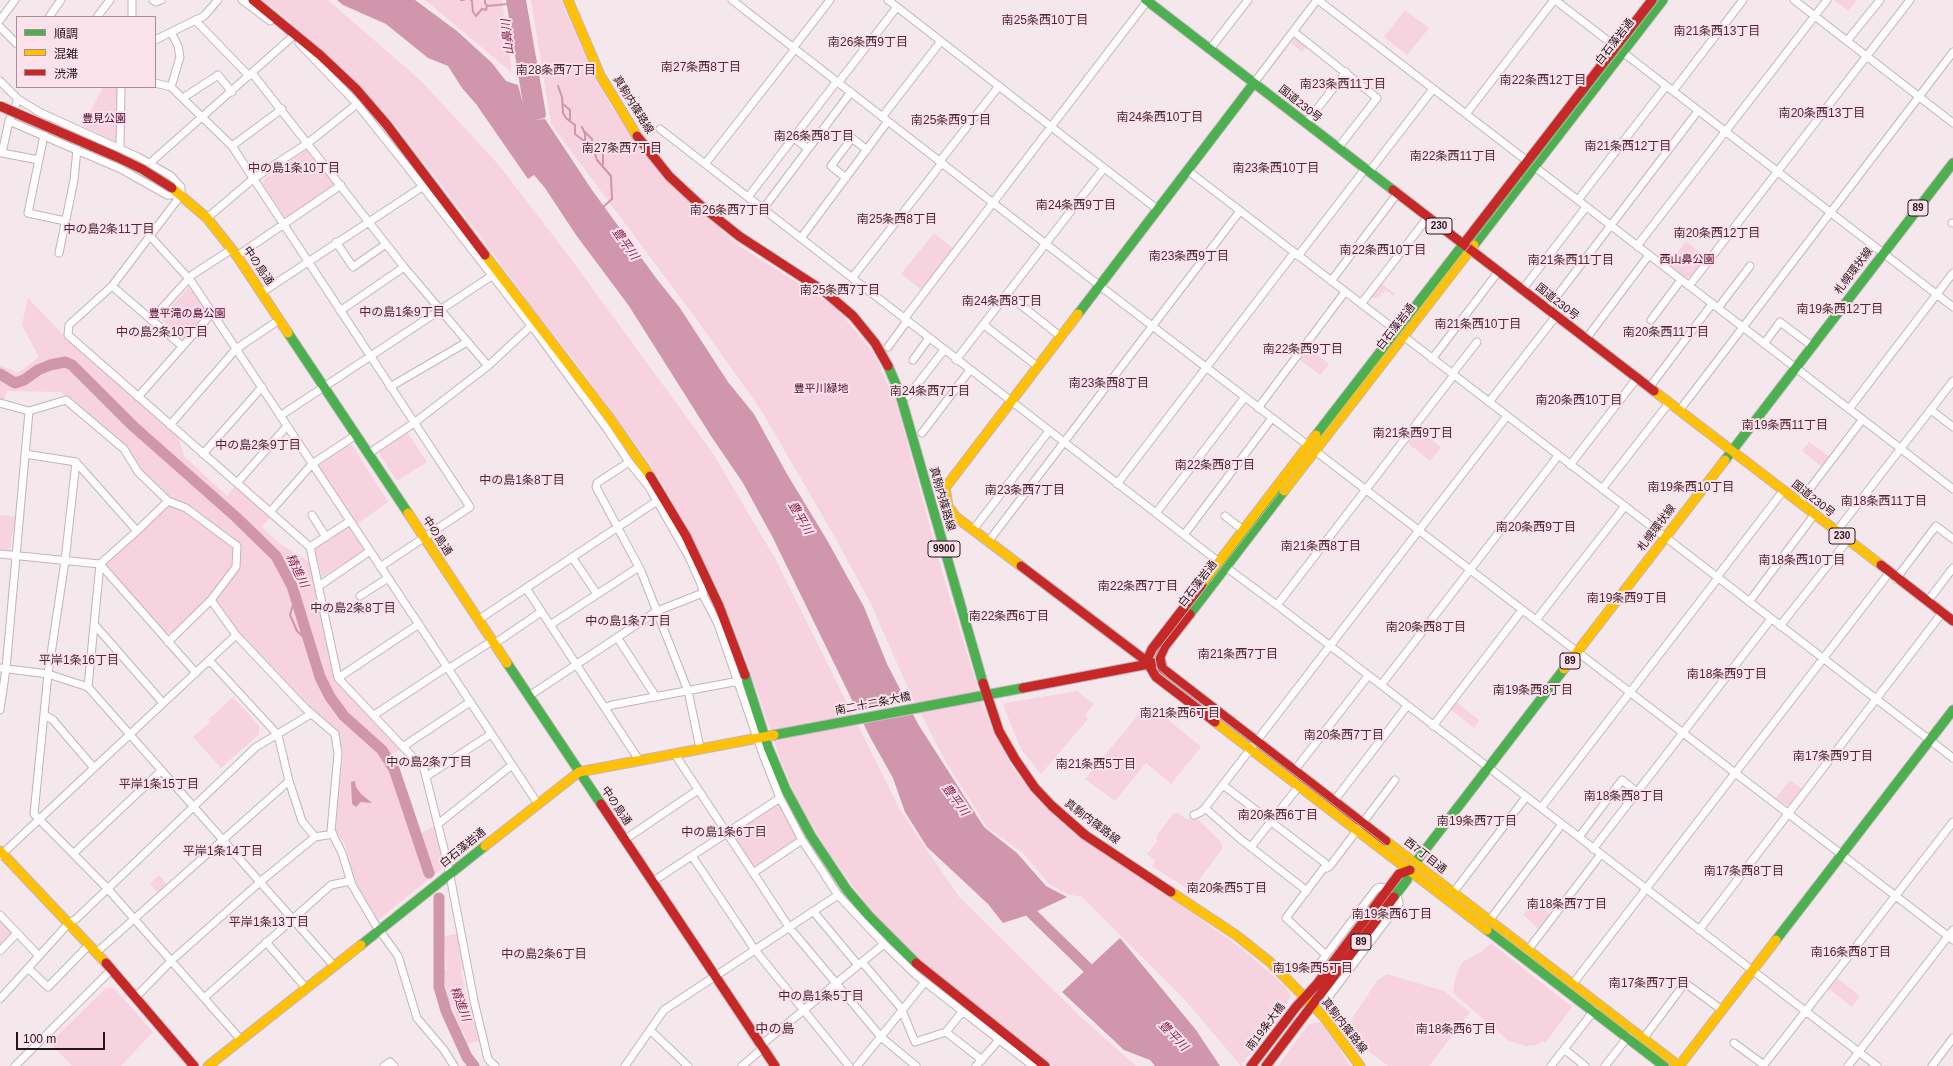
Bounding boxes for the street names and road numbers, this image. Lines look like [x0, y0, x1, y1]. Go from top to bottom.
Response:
street label: 白石藻岩通 [1593, 16, 1637, 68]
street label: 真駒内篠路線 [610, 74, 656, 136]
street label: 国道230号 [1276, 83, 1324, 125]
road number: 89 [1908, 200, 1928, 216]
road number: 230 [1426, 218, 1452, 234]
street label: 中の島通 [240, 244, 276, 288]
street label: 札幌環状線 [1832, 245, 1876, 297]
street label: 国道230号 [1533, 281, 1581, 323]
street label: 白石藻岩通 [1374, 301, 1418, 353]
street label: 真駒内篠路線 [927, 465, 957, 533]
street label: 国道230号 [1789, 478, 1837, 520]
street label: 札幌環状線 [1635, 502, 1679, 554]
street label: 中の島通 [419, 514, 455, 558]
road number: 230 [1829, 528, 1855, 544]
road number: 9900 [928, 541, 960, 557]
street label: 白石藻岩通 [1176, 558, 1220, 610]
road number: 89 [1560, 653, 1580, 669]
street label: 南二十二条大橋 [834, 690, 912, 718]
street label: 中の島通 [598, 784, 634, 828]
street label: 真駒内篠路線 [1062, 797, 1122, 847]
street label: 白石藻岩通 [437, 826, 489, 870]
street label: 西7丁目通 [1401, 835, 1449, 877]
road number: 89 [1351, 934, 1371, 950]
street label: 真駒内篠路線 [1318, 996, 1370, 1056]
street label: 南19条大橋 [1244, 1001, 1288, 1053]

